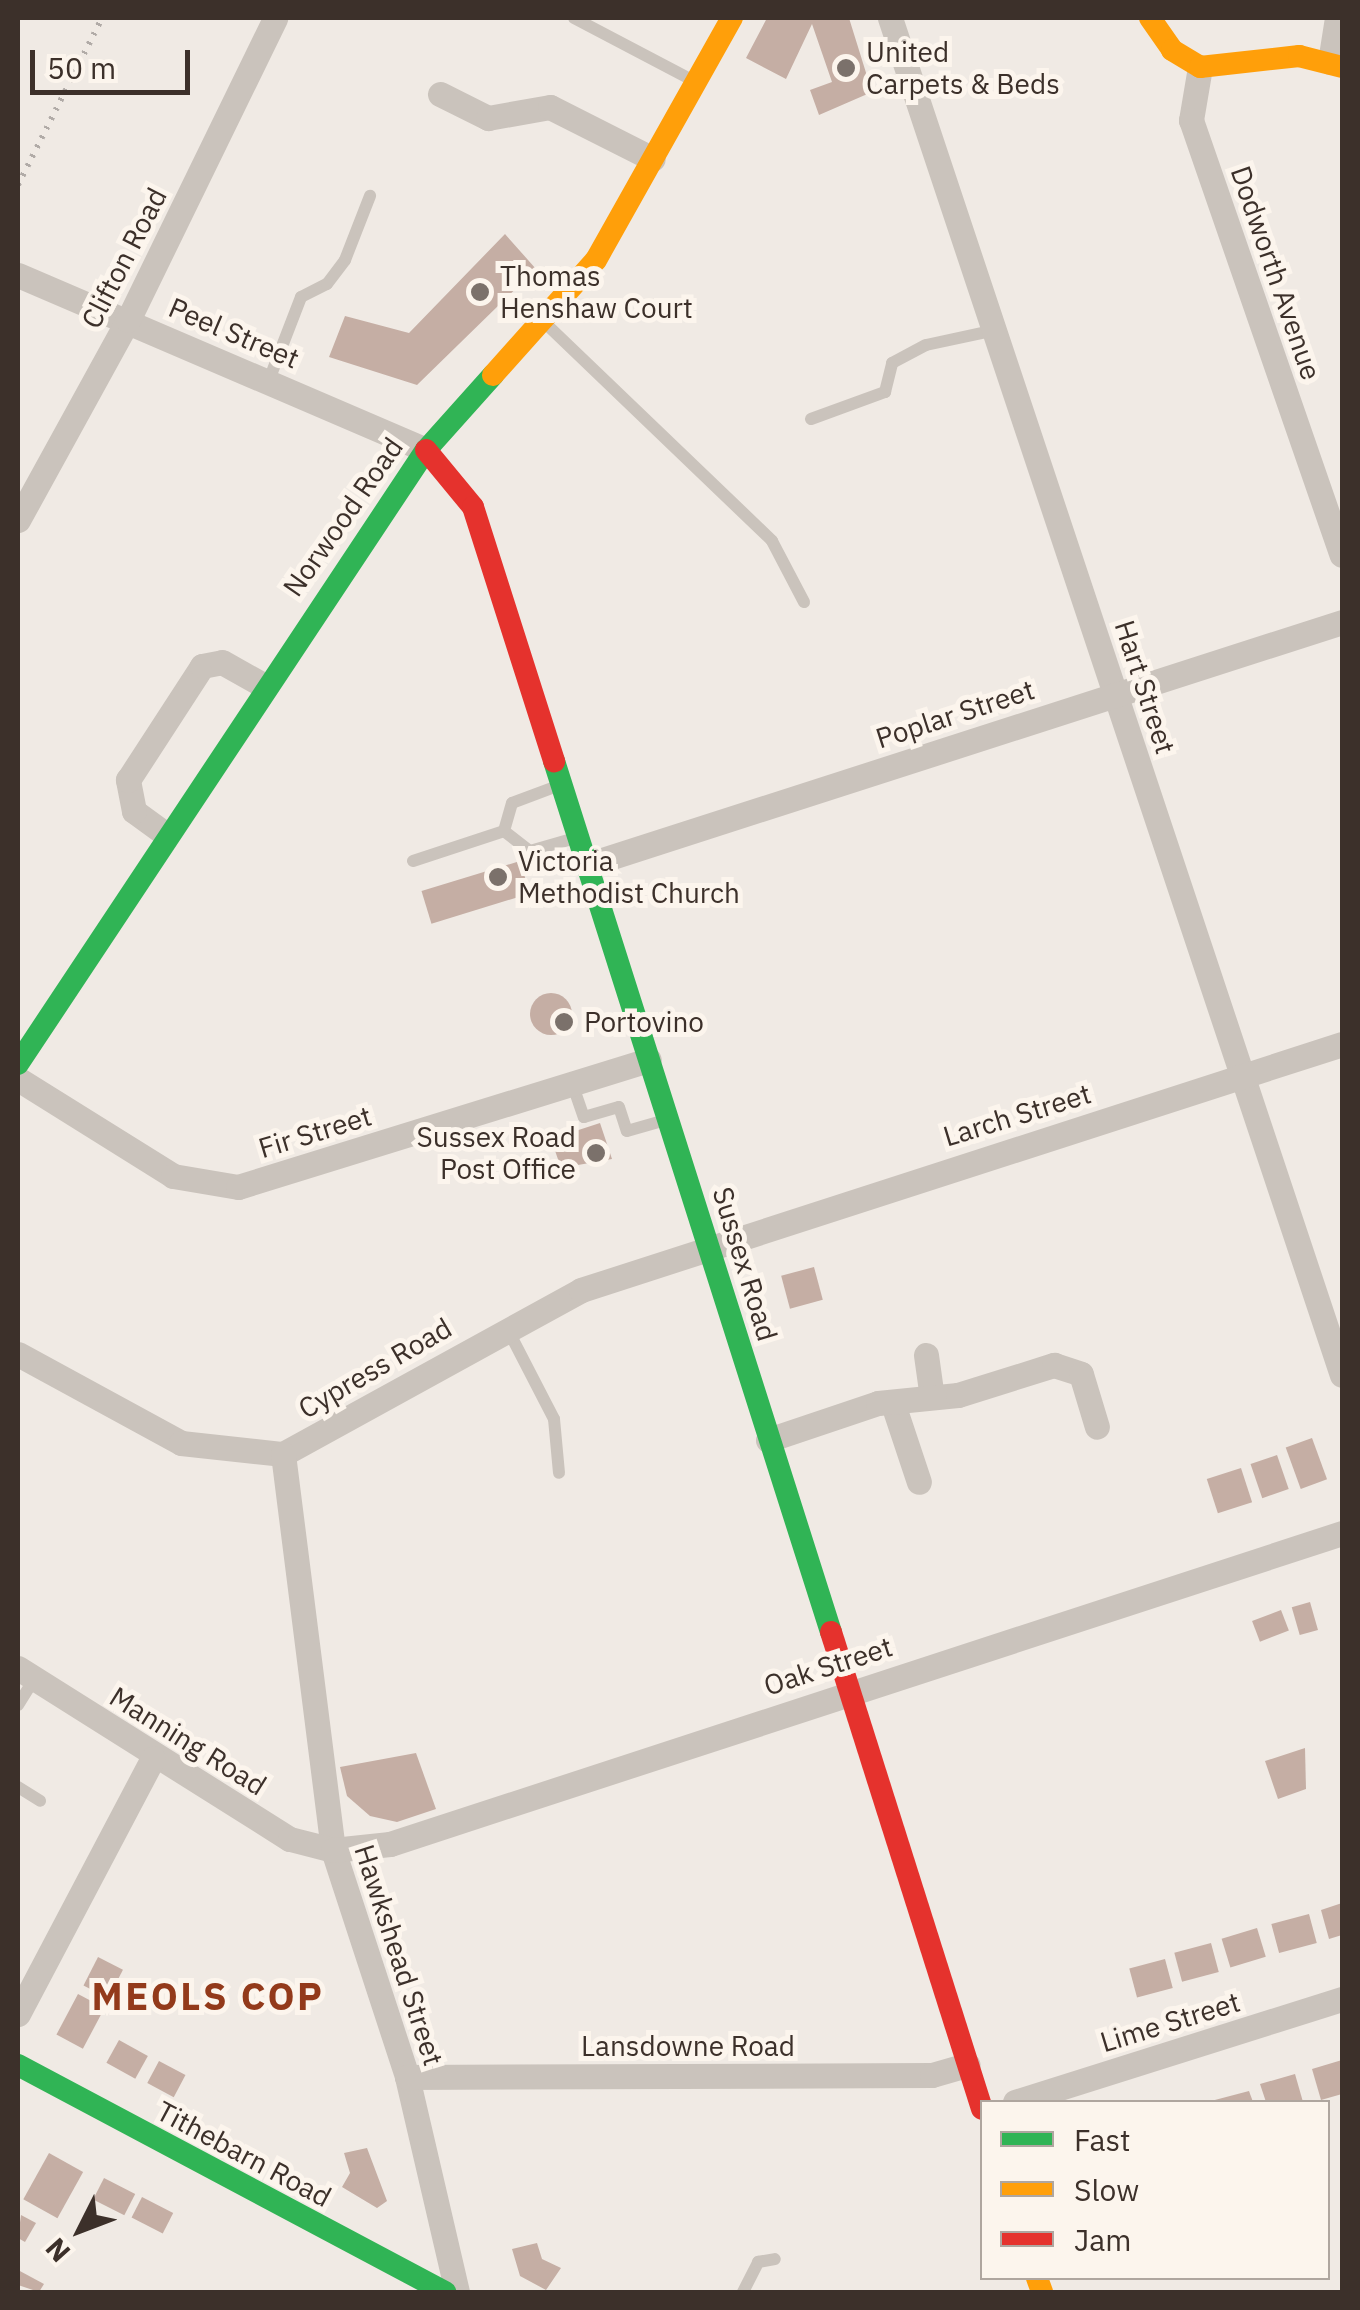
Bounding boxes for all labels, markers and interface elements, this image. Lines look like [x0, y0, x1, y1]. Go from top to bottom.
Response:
scale bar [35, 30, 195, 92]
place label: United Carpets & Beds [866, 35, 1060, 101]
text: 50 m [47, 48, 116, 87]
marker: United Carpets & Beds [835, 57, 857, 79]
street label: Dodworth Avenue [1224, 162, 1328, 384]
street label: Clifton Road [74, 182, 174, 334]
place label: Thomas Henshaw Court [500, 259, 693, 325]
marker: Thomas Henshaw Court [469, 281, 491, 303]
street label: Peel Street [164, 291, 304, 375]
street label: Norwood Road [276, 431, 410, 603]
street label: Hart Street [1108, 616, 1182, 758]
street label: Poplar Street [872, 673, 1038, 755]
place label: Victoria Methodist Church [518, 844, 740, 910]
marker: Victoria Methodist Church [487, 866, 509, 888]
place label: Portovino [584, 1005, 704, 1039]
marker: Portovino [553, 1011, 575, 1033]
street label: Larch Street [939, 1077, 1095, 1153]
street label: Fir Street [254, 1099, 376, 1165]
place label: Sussex Road Post Office [417, 1120, 576, 1186]
marker: Sussex Road Post Office [585, 1142, 607, 1164]
street label: Sussex Road [706, 1183, 784, 1345]
street label: Cypress Road [292, 1311, 458, 1425]
street label: Oak Street [760, 1629, 896, 1703]
street label: Manning Road [104, 1680, 272, 1802]
street label: Hawkshead Street [347, 1840, 451, 2070]
district label: MEOLS COP [92, 1973, 324, 2019]
street label: Lime Street [1096, 1985, 1244, 2059]
street label: Lansdowne Road [581, 2029, 795, 2063]
street label: Tithebarn Road [151, 2094, 337, 2214]
legend [980, 2100, 1330, 2280]
text: Fast [1074, 2120, 1131, 2159]
text: Slow [1074, 2170, 1139, 2209]
north arrow [30, 2180, 130, 2280]
text: Jam [1074, 2220, 1132, 2259]
text: N [37, 2230, 78, 2270]

